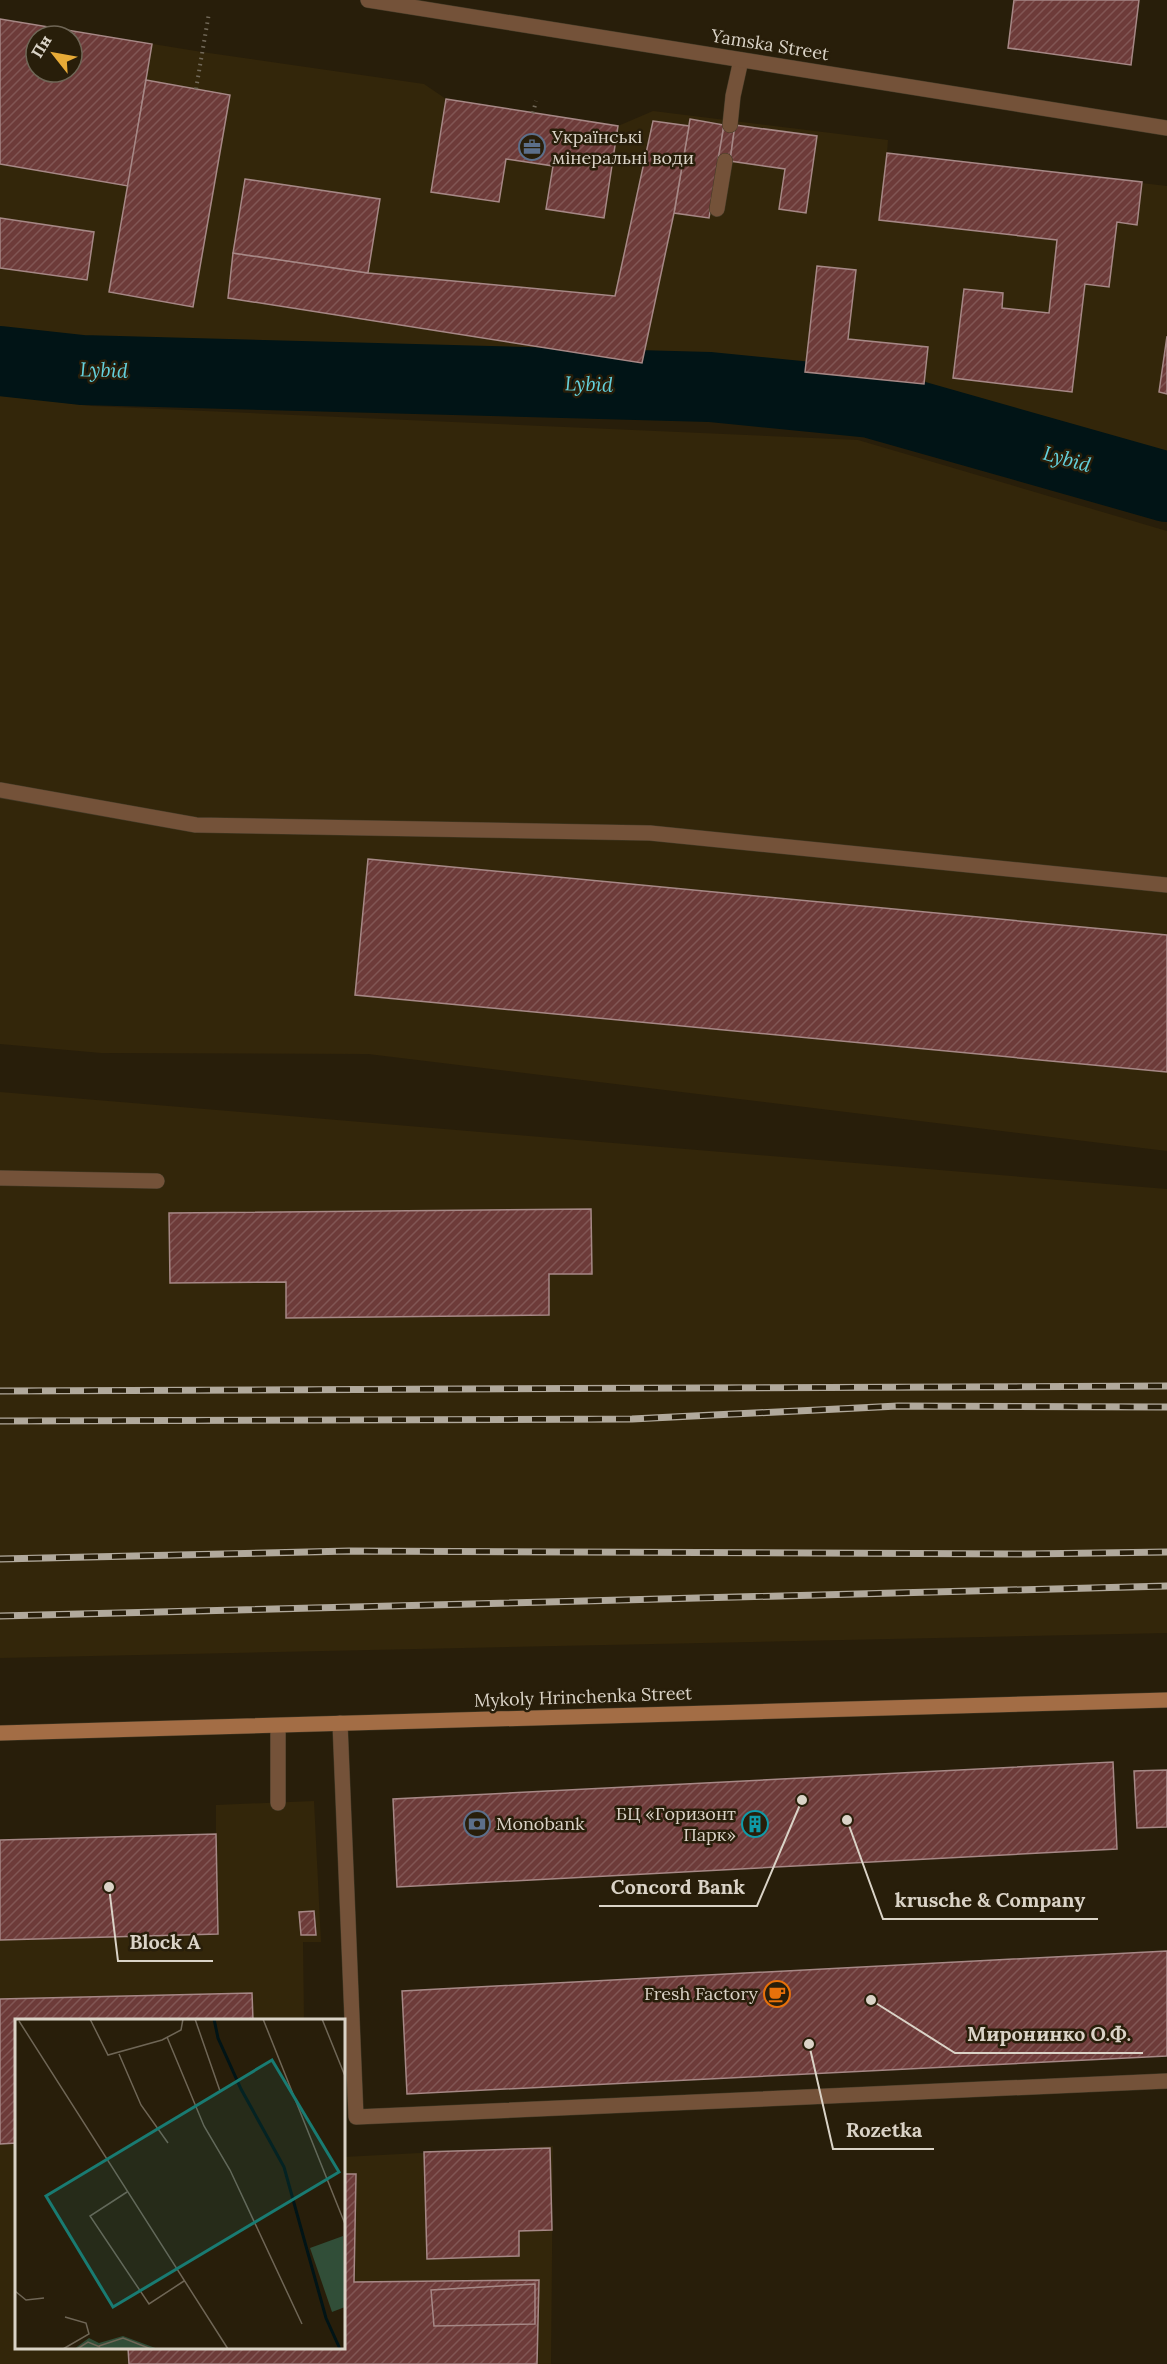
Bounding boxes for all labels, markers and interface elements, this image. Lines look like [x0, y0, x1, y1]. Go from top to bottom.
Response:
north arrow [24, 24, 84, 84]
street label: Yamska Street [709, 24, 831, 65]
text: Пн [27, 31, 56, 61]
place label: Українські мінеральні води [551, 125, 694, 169]
office icon: Українські мінеральні води [517, 132, 547, 162]
water label: Lybid [79, 356, 130, 383]
water label: Lybid [564, 370, 615, 397]
water label: Lybid [1040, 440, 1095, 477]
street label: Mykoly Hrinchenka Street [474, 1681, 692, 1712]
place label: БЦ «Горизонт Парк» [616, 1802, 736, 1846]
bank icon: Monobank [462, 1809, 492, 1839]
building icon: БЦ «Горизонт Парк» [740, 1809, 770, 1839]
place label: Monobank [496, 1812, 585, 1835]
callout: Concord Bank [599, 1868, 757, 1906]
text: Concord Bank [611, 1874, 745, 1899]
callout: krusche & Company [883, 1881, 1098, 1919]
text: krusche & Company [895, 1887, 1085, 1912]
callout: Block A [118, 1923, 213, 1961]
text: Block A [129, 1929, 201, 1954]
cafe icon: Fresh Factory [762, 1979, 792, 2009]
place label: Fresh Factory [644, 1982, 758, 2005]
callout: Миронинко О.Ф. [955, 2015, 1143, 2053]
inset map [15, 2019, 345, 2349]
text: Миронинко О.Ф. [967, 2021, 1131, 2046]
callout: Rozetka [833, 2111, 934, 2149]
text: Rozetka [846, 2117, 923, 2142]

